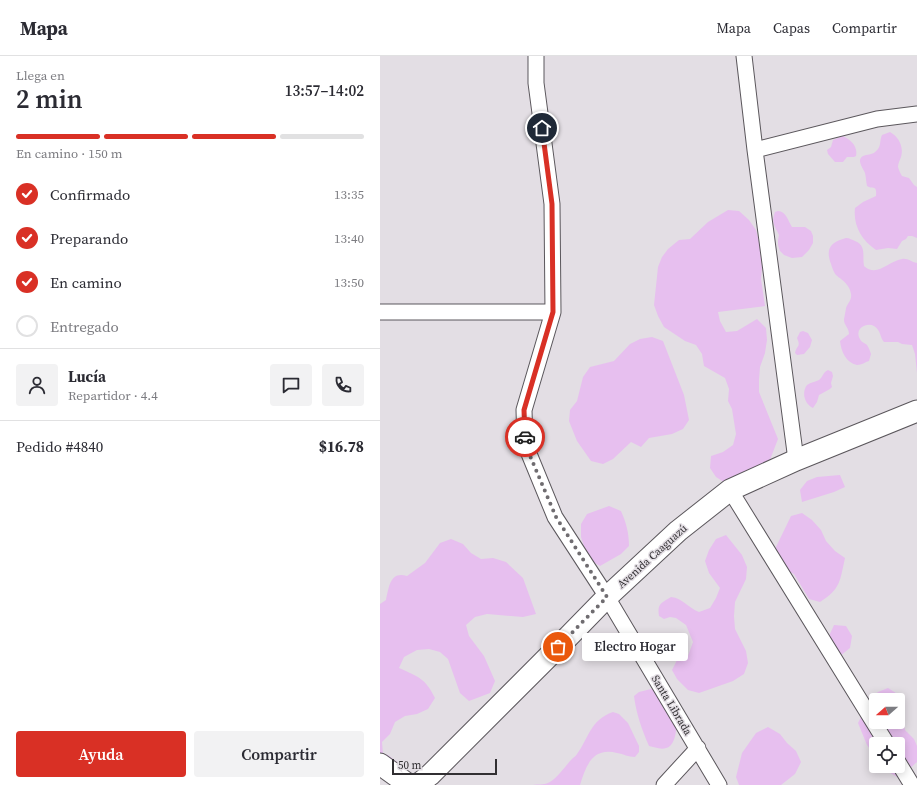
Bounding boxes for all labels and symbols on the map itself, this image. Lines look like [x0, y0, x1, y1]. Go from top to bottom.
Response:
pin [525, 111, 559, 145]
courier [505, 417, 545, 457]
street label: Avenida Caaguazú [614, 521, 691, 592]
pin [541, 630, 575, 664]
callout: Electro Hogar [582, 633, 688, 661]
street label: Santa Librada [648, 672, 696, 738]
north arrow [869, 693, 905, 729]
scale bar [392, 757, 497, 776]

